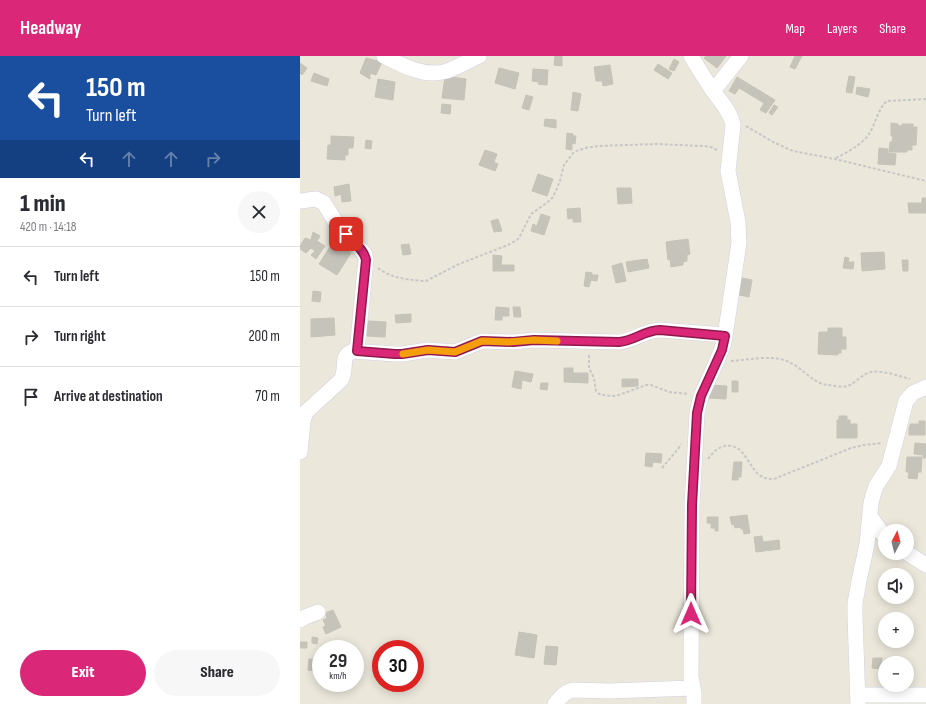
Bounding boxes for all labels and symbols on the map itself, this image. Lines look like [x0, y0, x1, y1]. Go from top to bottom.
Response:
pin [329, 217, 363, 251]
north arrow [878, 524, 914, 560]
position arrow [670, 593, 712, 635]
speed limit sign: 30 [372, 640, 424, 692]

